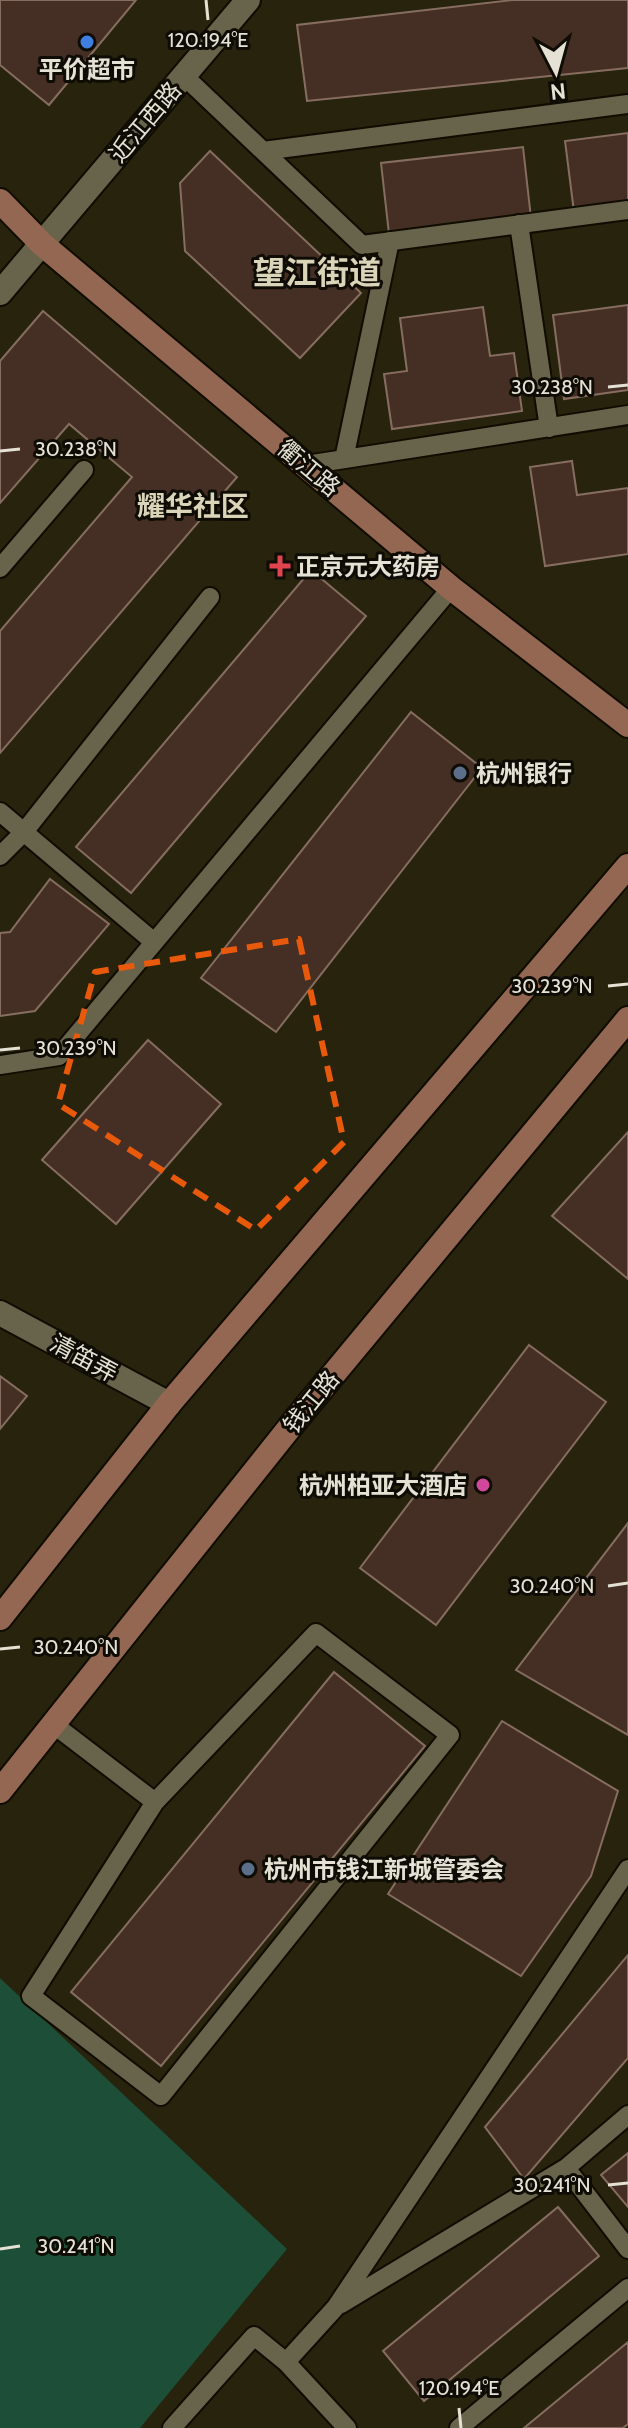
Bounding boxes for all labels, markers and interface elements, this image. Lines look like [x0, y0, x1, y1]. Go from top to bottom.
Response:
text: 120.194°E [168, 28, 248, 52]
north arrow [516, 32, 596, 112]
marker: 平价超市 [78, 33, 96, 51]
place label: 平价超市 [39, 55, 135, 84]
street label: 近江西路 [103, 76, 187, 168]
text: N [549, 77, 567, 106]
district label: 望江街道 [253, 253, 381, 292]
text: 30.238°N [511, 375, 593, 399]
street label: 衢江路 [272, 434, 346, 502]
text: 30.238°N [35, 437, 117, 461]
district label: 耀华社区 [137, 489, 249, 523]
place label: 正京元大药房 [296, 552, 440, 581]
marker: 正京元大药房 [271, 557, 289, 575]
place label: 杭州银行 [476, 759, 572, 788]
marker: 杭州银行 [451, 764, 469, 782]
text: 30.239°N [511, 974, 593, 998]
text: 30.239°N [35, 1036, 117, 1060]
street label: 清笛弄 [45, 1328, 123, 1388]
street label: 钱江路 [277, 1365, 345, 1439]
place label: 杭州柏亚大酒店 [299, 1471, 467, 1500]
marker: 杭州柏亚大酒店 [474, 1476, 492, 1494]
text: 30.240°N [510, 1574, 594, 1598]
text: 30.240°N [34, 1635, 118, 1659]
place label: 杭州市钱江新城管委会 [264, 1855, 504, 1884]
marker: 杭州市钱江新城管委会 [239, 1860, 257, 1878]
text: 30.241°N [513, 2173, 591, 2197]
text: 30.241°N [37, 2234, 115, 2258]
text: 120.194°E [419, 2376, 499, 2400]

